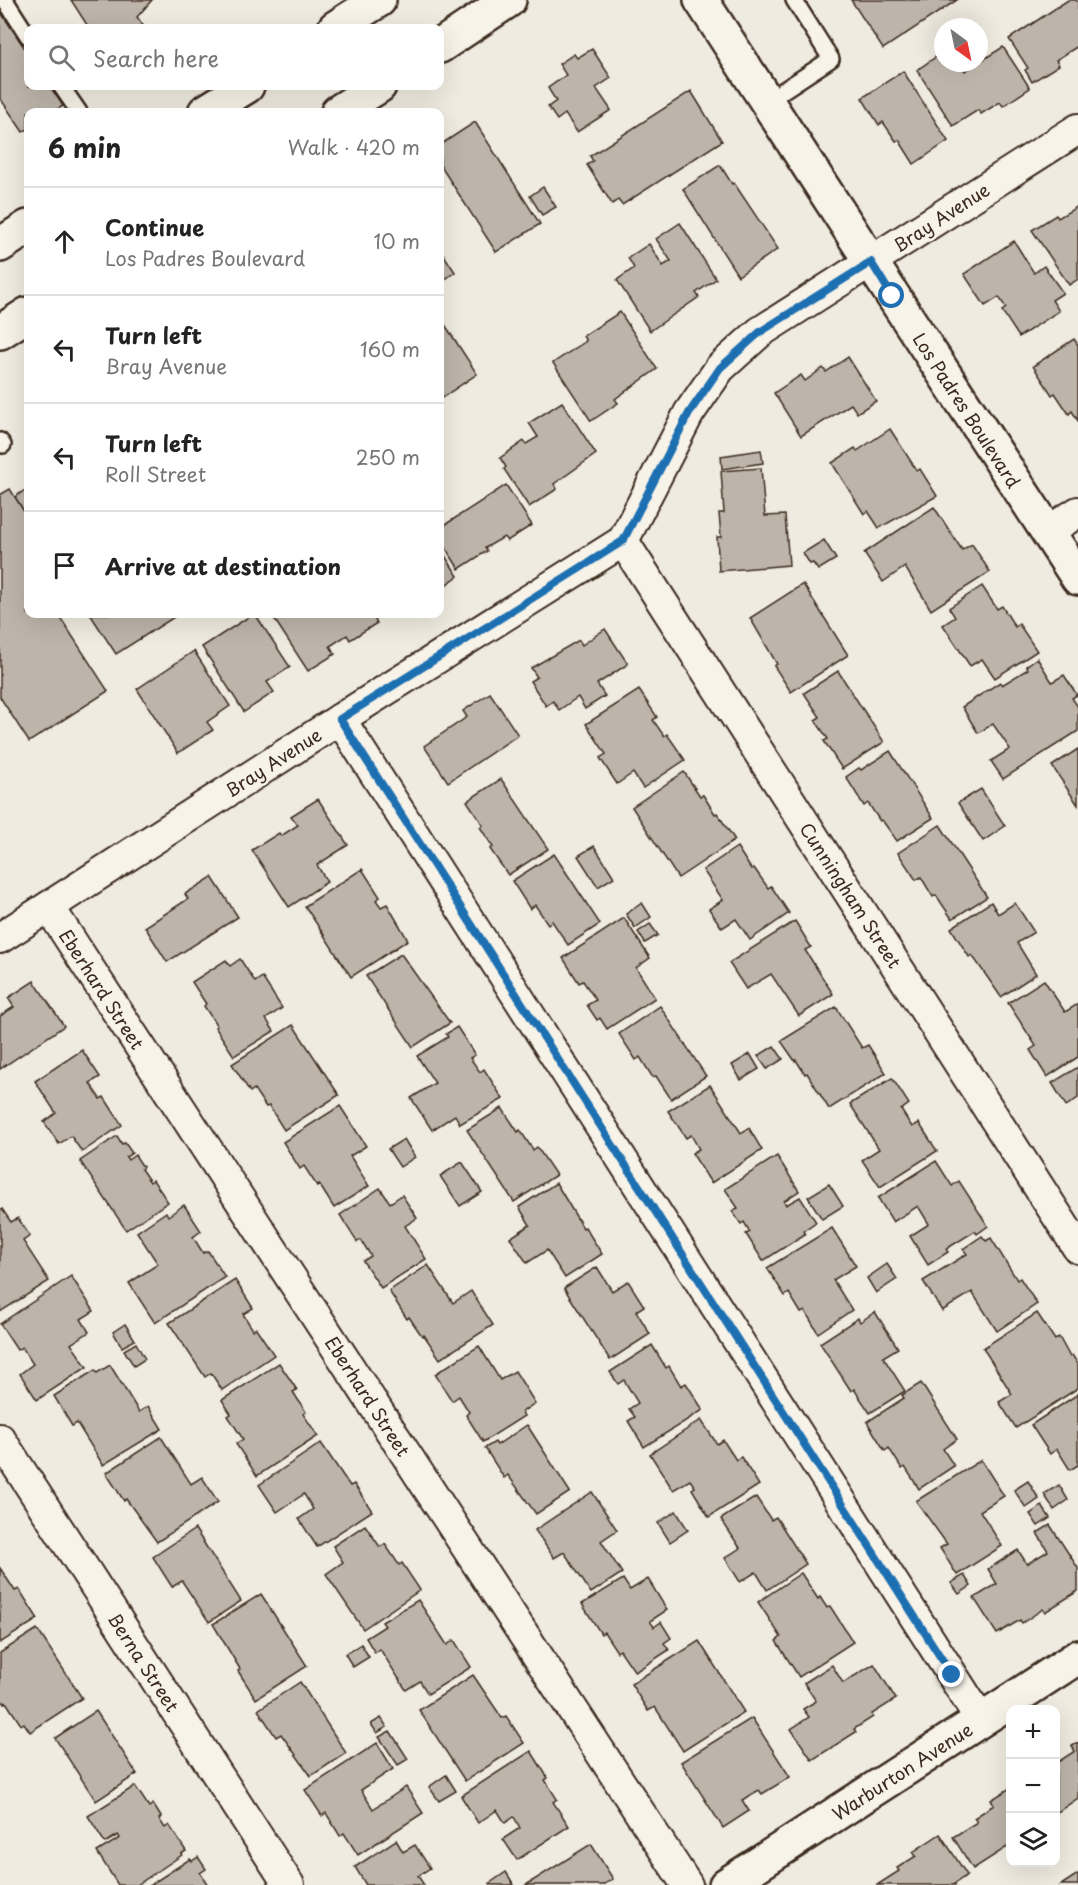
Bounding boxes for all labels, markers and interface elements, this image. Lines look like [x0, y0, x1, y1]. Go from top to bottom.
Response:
north arrow [934, 18, 988, 72]
search box [24, 24, 444, 90]
icon: search [45, 41, 78, 74]
text: Search here [93, 41, 219, 74]
text: 6 min [48, 128, 121, 167]
text: Walk · 420 m [288, 132, 420, 162]
street label: Bray Avenue [888, 176, 995, 258]
text: Continue [105, 210, 204, 243]
icon: ahead [48, 225, 81, 258]
text: 10 m [373, 226, 420, 256]
text: Los Padres Boulevard [105, 243, 305, 273]
route start [878, 282, 904, 308]
text: Turn left [105, 318, 202, 351]
street label: Los Padres Boulevard [907, 327, 1027, 493]
icon: left [48, 333, 81, 366]
text: 160 m [360, 334, 420, 364]
text: Bray Avenue [105, 351, 227, 381]
text: Turn left [105, 426, 202, 459]
icon: left [48, 441, 81, 474]
text: 250 m [356, 442, 420, 472]
text: Roll Street [105, 459, 206, 489]
icon: arrive [48, 549, 81, 582]
text: Arrive at destination [105, 549, 341, 582]
street label: Bray Avenue [220, 721, 327, 803]
street label: Cunningham Street [794, 817, 908, 973]
street label: Eberhard Street [53, 923, 151, 1055]
street label: Eberhard Street [319, 1330, 417, 1462]
street label: Berna Street [102, 1607, 186, 1717]
route end [938, 1661, 964, 1687]
map controls [1006, 1705, 1060, 1867]
button: + [1006, 1705, 1060, 1759]
street label: Warburton Avenue [827, 1715, 978, 1826]
button: − [1006, 1759, 1060, 1813]
button: layers [1006, 1813, 1060, 1867]

